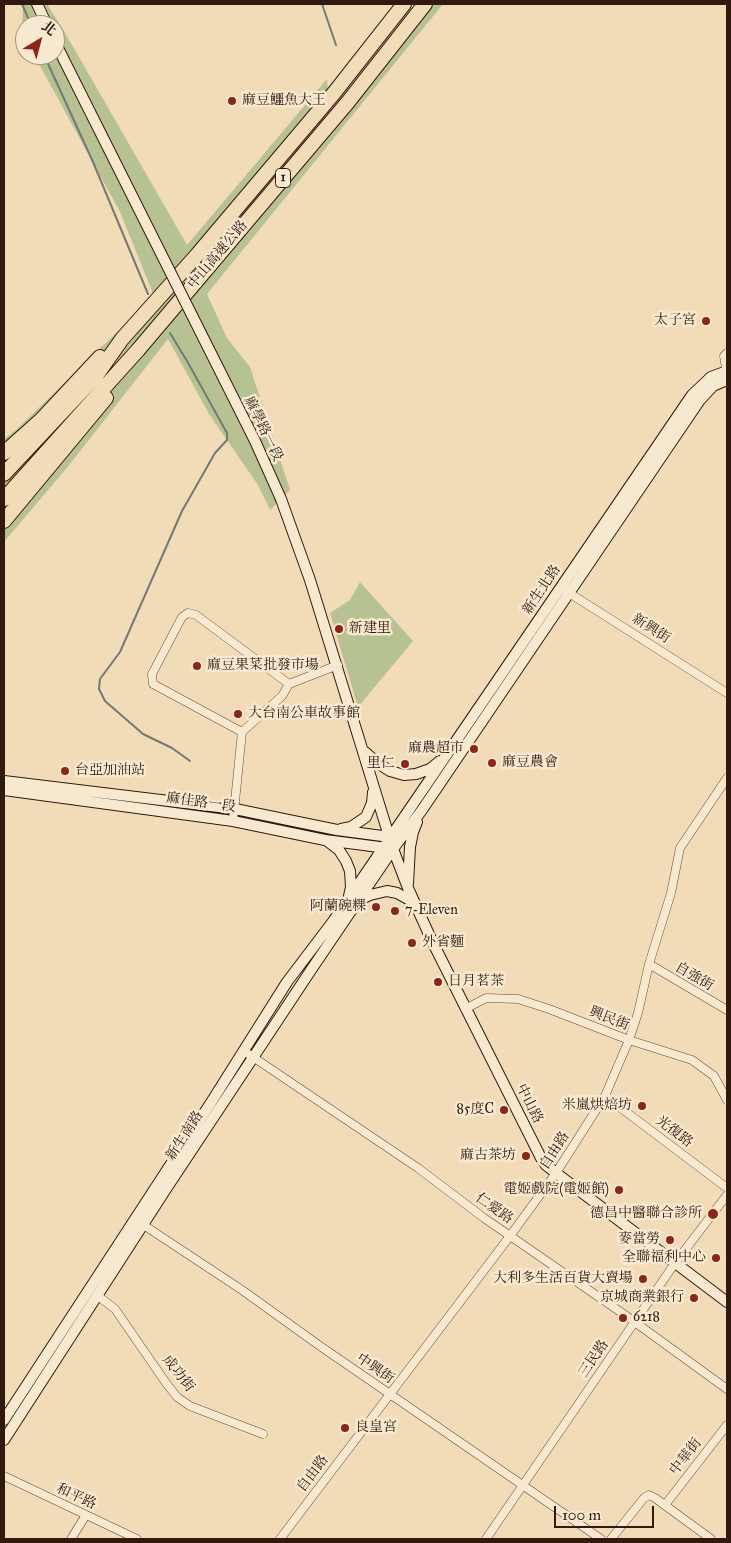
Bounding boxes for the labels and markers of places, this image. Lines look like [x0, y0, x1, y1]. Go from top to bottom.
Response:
place label: 麻豆鱷魚大王 [242, 93, 326, 109]
marker: 麻豆鱷魚大王 [226, 95, 238, 107]
place label: 太子宮 [654, 313, 696, 329]
marker: 太子宮 [700, 315, 712, 327]
place label: 新建里 [349, 621, 391, 637]
marker: 新建里 [333, 623, 345, 635]
place label: 麻豆果菜批發市場 [207, 658, 319, 674]
marker: 麻豆果菜批發市場 [191, 660, 203, 672]
place label: 大台南公車故事館 [248, 706, 360, 722]
marker: 大台南公車故事館 [232, 708, 244, 720]
place label: 麻農超市 [408, 741, 464, 757]
marker: 麻農超市 [468, 743, 480, 755]
place label: 麻豆農會 [502, 755, 558, 771]
place label: 里仁 [367, 756, 395, 772]
marker: 麻豆農會 [486, 757, 498, 769]
marker: 里仁 [399, 758, 411, 770]
place label: 台亞加油站 [75, 763, 145, 779]
marker: 台亞加油站 [59, 765, 71, 777]
place label: 阿蘭碗粿 [310, 899, 366, 915]
marker: 阿蘭碗粿 [370, 901, 382, 913]
place label: 7-Eleven [405, 903, 458, 919]
marker: 7-Eleven [389, 905, 401, 917]
place label: 外省麵 [422, 935, 464, 951]
marker: 外省麵 [406, 937, 418, 949]
place label: 日月茗茶 [448, 974, 504, 990]
marker: 日月茗茶 [432, 976, 444, 988]
place label: 米嵐烘焙坊 [562, 1098, 632, 1114]
marker: 米嵐烘焙坊 [636, 1100, 648, 1112]
place label: 85度C [457, 1102, 494, 1118]
marker: 85度C [498, 1104, 510, 1116]
place label: 麻古茶坊 [460, 1148, 516, 1164]
marker: 麻古茶坊 [520, 1150, 532, 1162]
place label: 電姬戲院(電姬館) [503, 1182, 609, 1198]
marker: 電姬戲院(電姬館) [613, 1184, 625, 1196]
place label: 德昌中醫聯合診所 [590, 1206, 702, 1222]
marker: 德昌中醫聯合診所 [706, 1207, 720, 1221]
place label: 麥當勞 [618, 1232, 660, 1248]
marker: 麥當勞 [664, 1234, 676, 1246]
place label: 全聯福利中心 [622, 1250, 706, 1266]
marker: 全聯福利中心 [710, 1252, 722, 1264]
place label: 大利多生活百貨大賣場 [493, 1271, 633, 1287]
marker: 大利多生活百貨大賣場 [637, 1273, 649, 1285]
place label: 京城商業銀行 [600, 1290, 684, 1306]
marker: 京城商業銀行 [688, 1292, 700, 1304]
place label: 6218 [633, 1310, 660, 1326]
marker: 6218 [617, 1312, 629, 1324]
place label: 良皇宮 [355, 1420, 397, 1436]
marker: 良皇宮 [339, 1422, 351, 1434]

